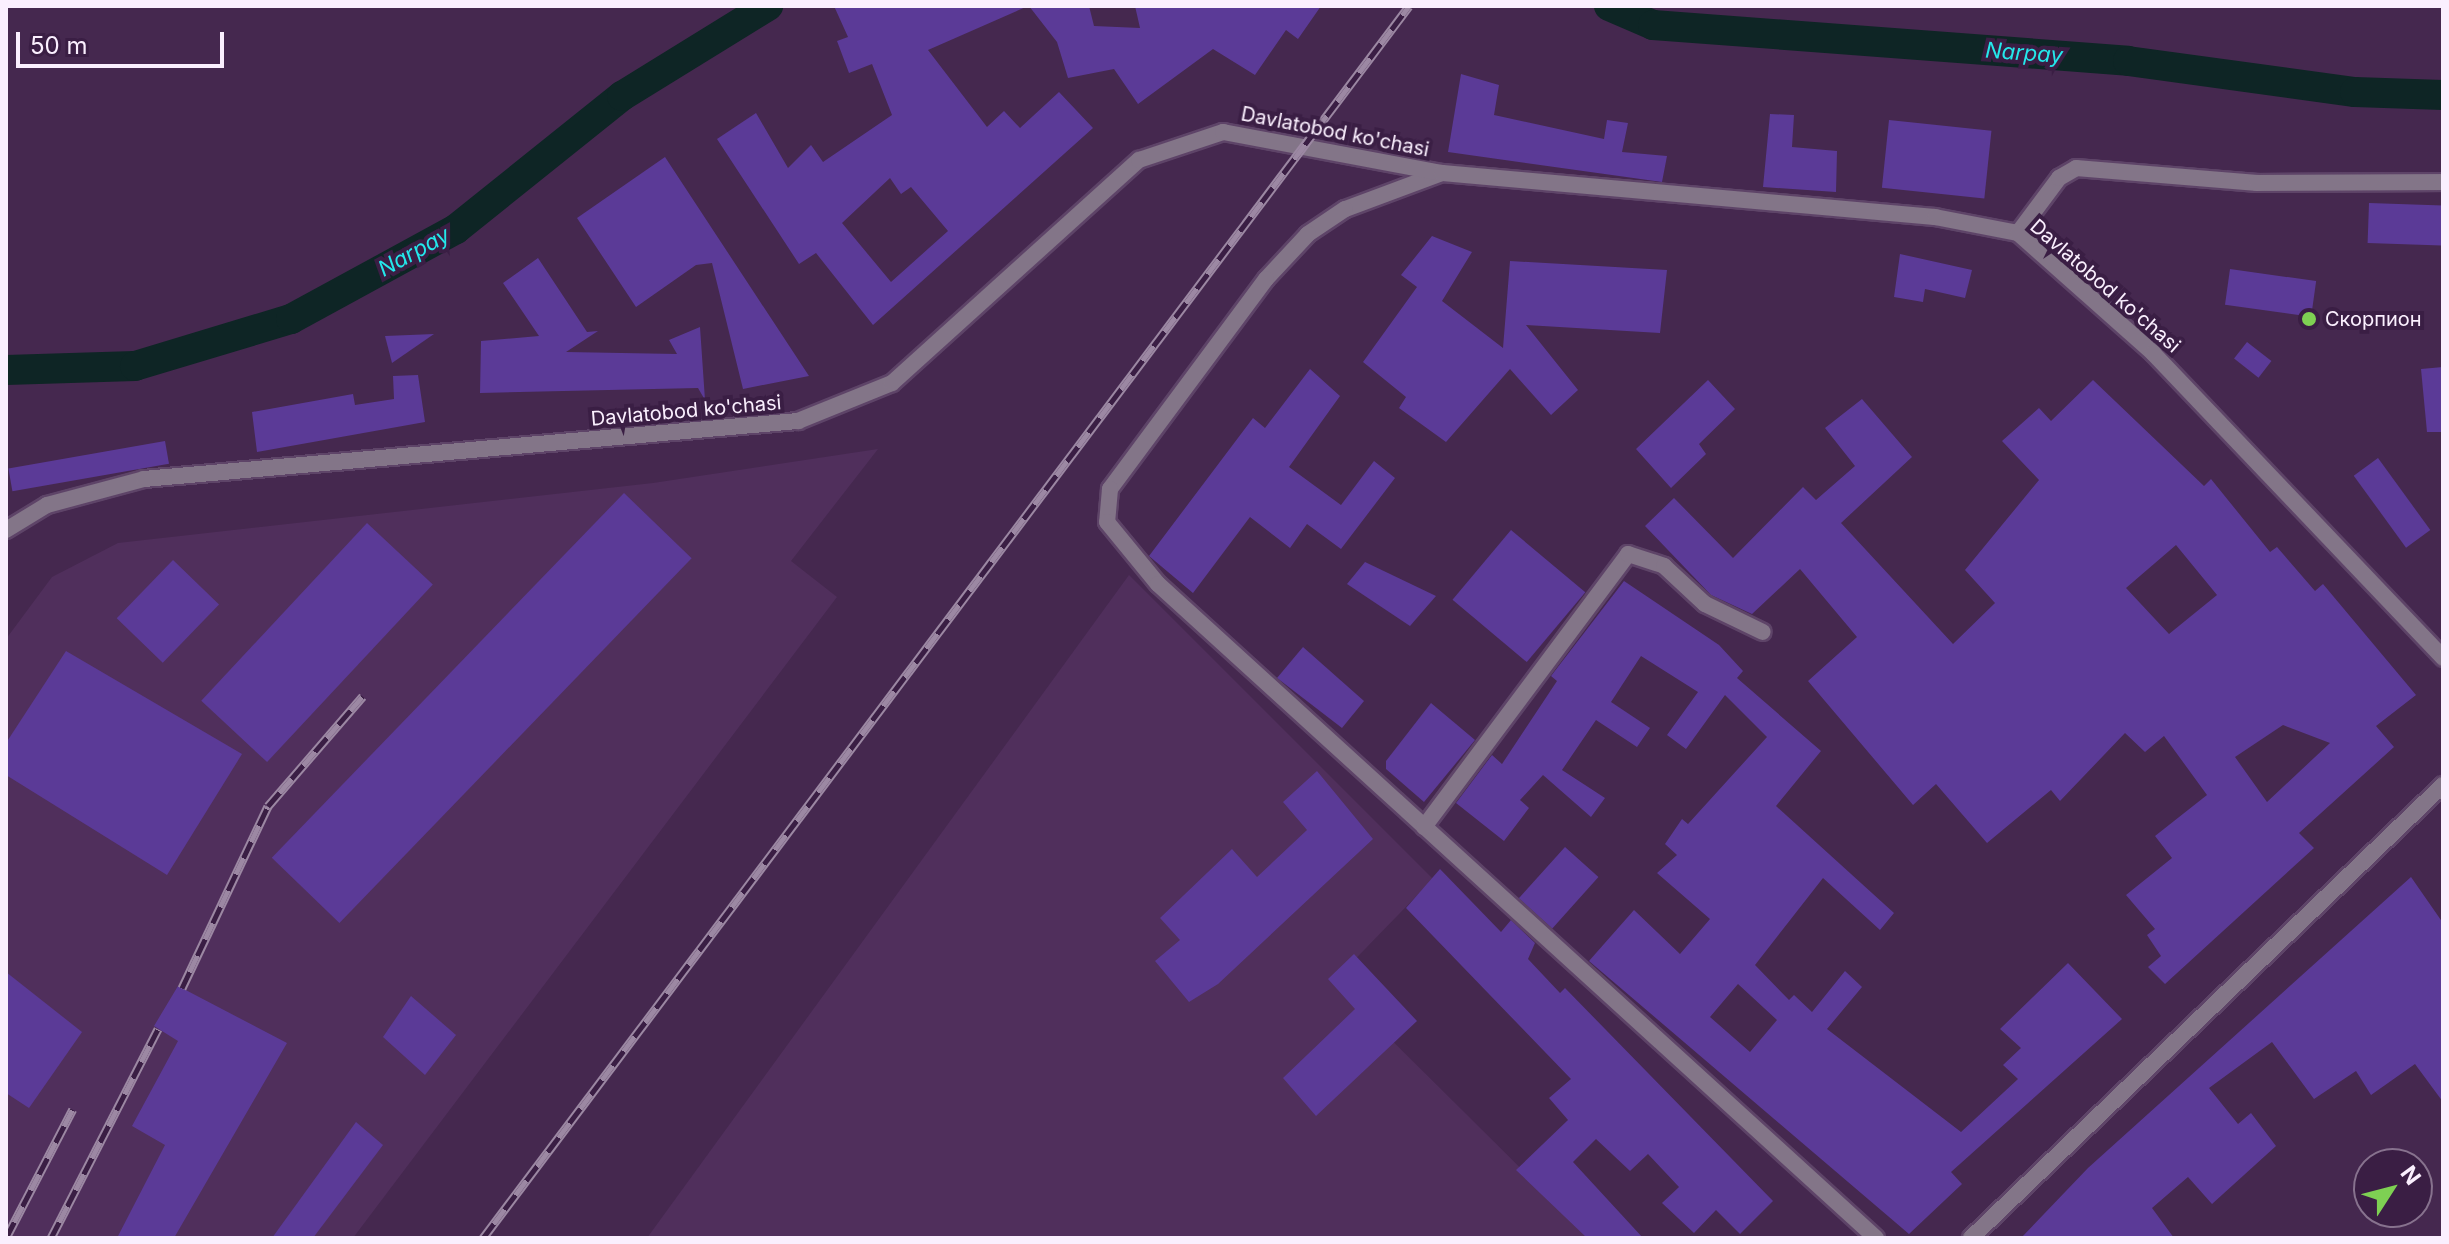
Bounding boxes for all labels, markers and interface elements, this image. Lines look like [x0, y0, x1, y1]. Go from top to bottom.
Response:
scale bar [20, 16, 228, 66]
text: 50 m [30, 31, 88, 60]
water label: Narpay [1984, 37, 2064, 69]
street label: Davlatobod ko'chasi [1239, 102, 1431, 162]
street label: Davlatobod ko'chasi [2025, 214, 2185, 358]
water label: Narpay [374, 222, 454, 282]
place label: Скорпион [2325, 307, 2422, 331]
marker: Скорпион [2300, 310, 2318, 328]
street label: Davlatobod ko'chasi [590, 391, 782, 431]
north arrow [2353, 1148, 2433, 1228]
text: N [2395, 1161, 2426, 1189]

